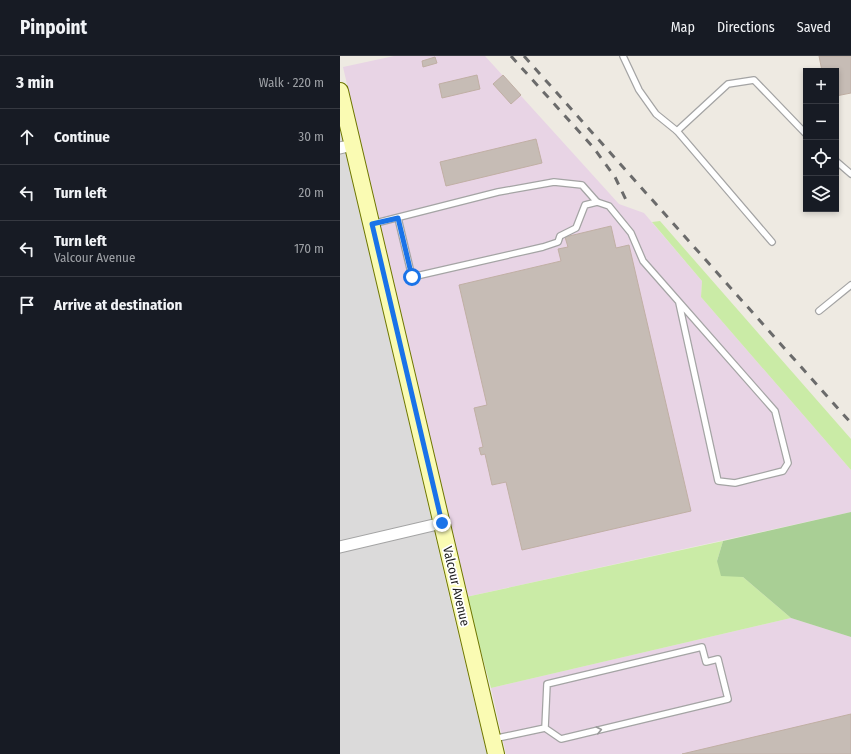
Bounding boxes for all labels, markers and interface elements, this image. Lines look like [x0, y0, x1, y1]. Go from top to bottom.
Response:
text: Pinpoint [20, 16, 87, 39]
text: Map [671, 19, 695, 36]
text: Directions [717, 19, 775, 36]
text: Saved [797, 19, 831, 36]
map controls [803, 68, 839, 212]
button: + [803, 68, 839, 104]
text: 3 min [16, 72, 54, 93]
text: Walk · 220 m [259, 75, 324, 90]
button: − [803, 104, 839, 140]
icon: ahead [16, 126, 38, 148]
text: Continue [54, 128, 110, 146]
text: 30 m [298, 129, 324, 144]
button: locate [803, 140, 839, 176]
button: layers [803, 176, 839, 212]
icon: left [16, 182, 38, 204]
text: Turn left [54, 184, 107, 202]
text: 20 m [298, 185, 324, 200]
text: Turn left [54, 232, 107, 250]
icon: left [16, 238, 38, 260]
text: 170 m [294, 241, 324, 256]
text: Valcour Avenue [54, 250, 135, 265]
route start [403, 268, 421, 286]
icon: arrive [16, 294, 38, 316]
text: Arrive at destination [54, 296, 182, 314]
route end [433, 514, 451, 532]
street label: Valcour Avenue [440, 545, 473, 627]
one-way arrow [596, 726, 603, 734]

